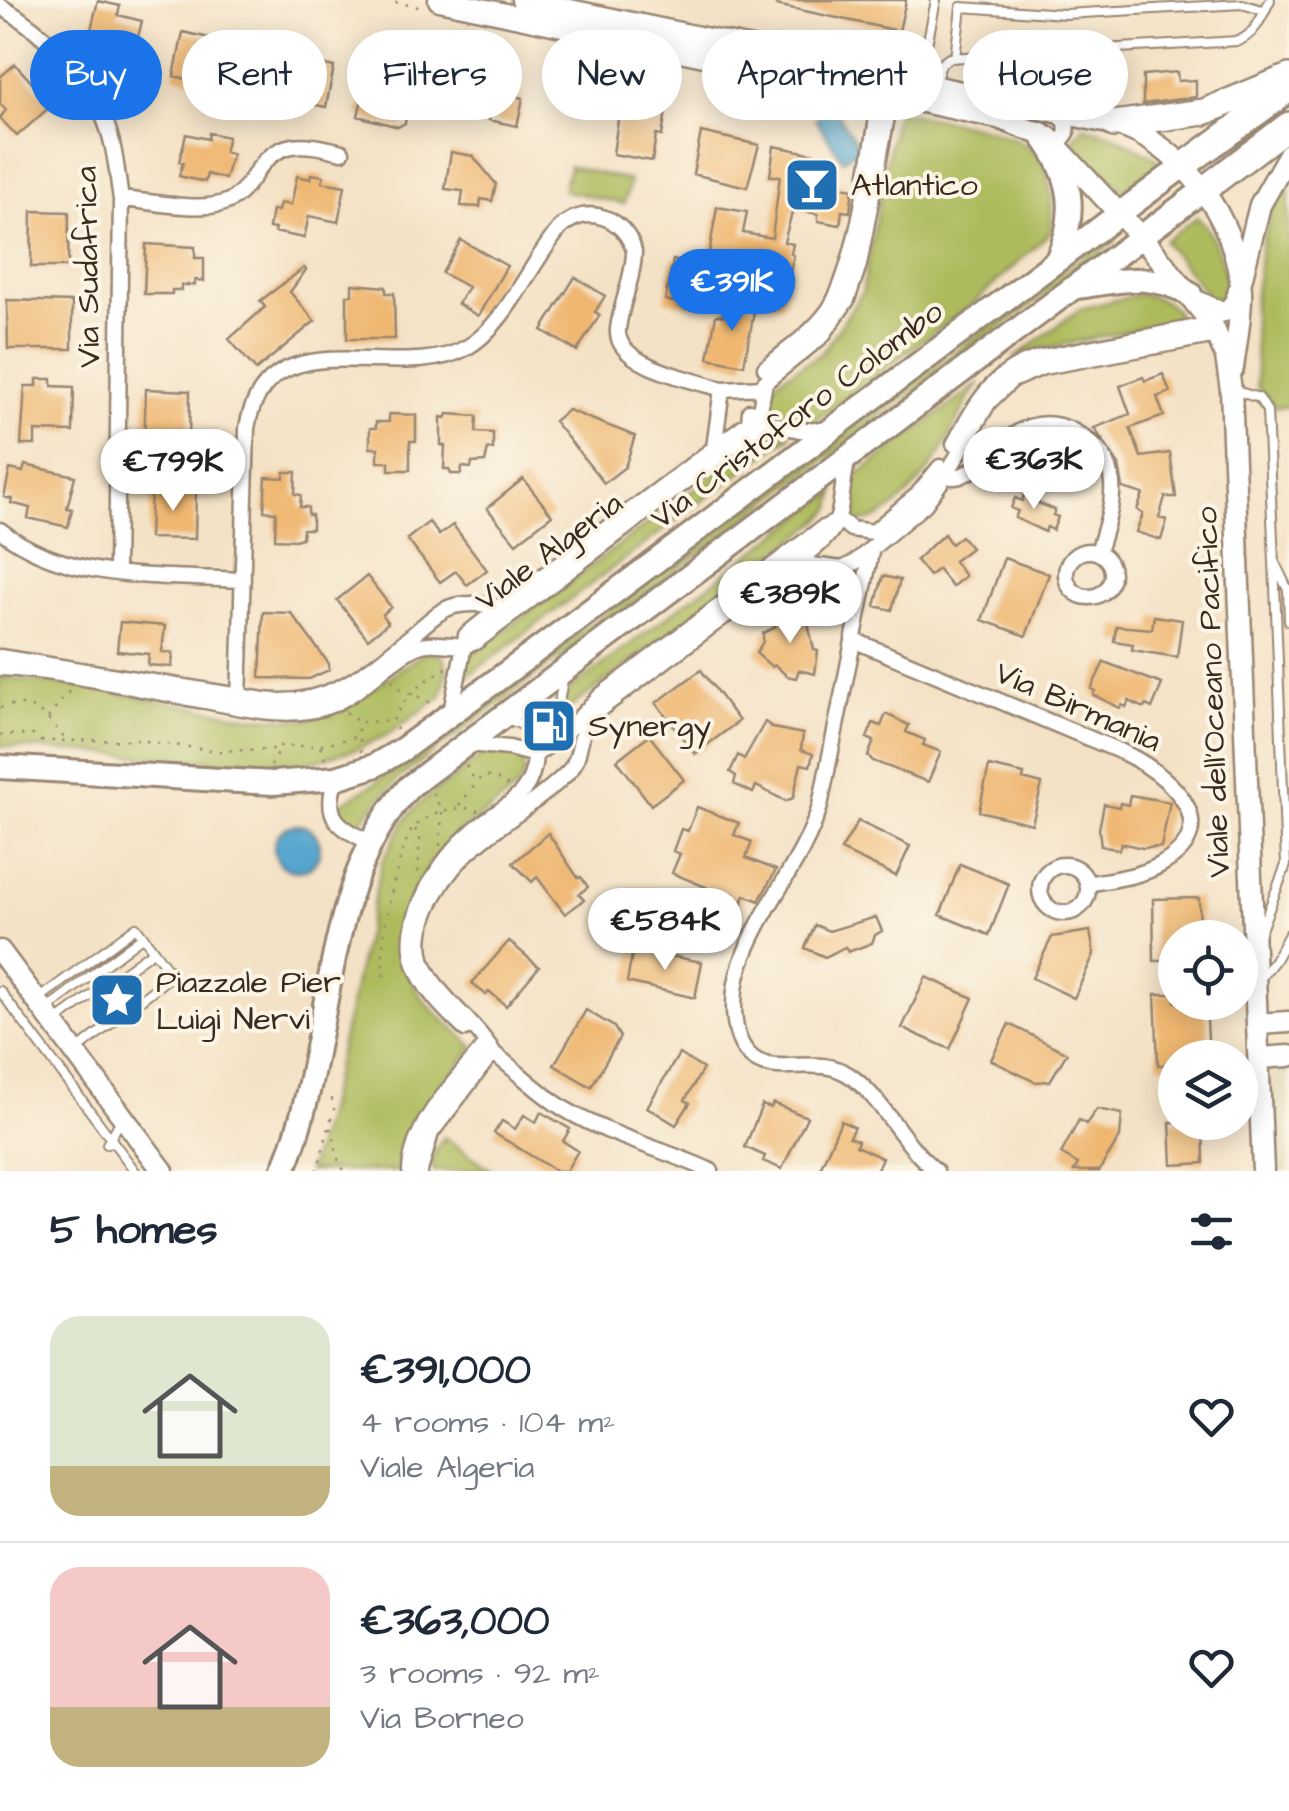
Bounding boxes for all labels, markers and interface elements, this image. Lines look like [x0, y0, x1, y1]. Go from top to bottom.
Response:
chip: Buy [30, 30, 162, 120]
chip: Rent [182, 30, 327, 120]
chip: Filters [347, 30, 522, 120]
chip: New [542, 30, 682, 120]
chip: Apartment [702, 30, 943, 120]
chip: House [963, 30, 1128, 120]
bar icon: Atlantico [782, 155, 842, 215]
place label: Atlantico [851, 163, 978, 208]
street label: Via Sudafrica [64, 166, 112, 368]
pin: €391K [662, 249, 802, 334]
text: €391K [690, 259, 774, 304]
street label: Via Cristoforo Colombo [641, 290, 953, 540]
pin: €363K [964, 427, 1104, 512]
pin: €799K [103, 429, 243, 514]
text: €363K [985, 437, 1083, 482]
text: €799K [123, 439, 223, 484]
street label: Viale Algeria [466, 482, 632, 622]
street label: Viale dell'Oceano Pacifico [1184, 506, 1242, 878]
pin: €389K [720, 561, 860, 646]
text: €389K [740, 571, 840, 616]
street label: Via Birmania [988, 650, 1168, 764]
fuel station icon: Synergy [519, 696, 579, 756]
place label: Synergy [588, 704, 711, 749]
pin: €584K [595, 888, 735, 973]
text: €584K [610, 898, 720, 943]
map controls [1158, 920, 1258, 1140]
button: locate [1158, 920, 1258, 1020]
place label: Piazzale Pier Luigi Nervi [156, 960, 341, 1042]
place icon: Piazzale Pier Luigi Nervi [87, 970, 147, 1030]
button: layers [1158, 1040, 1258, 1140]
text: 5 homes [50, 1202, 217, 1260]
icon: filters [1184, 1204, 1239, 1259]
text: €391,000 [360, 1342, 531, 1400]
icon: home [130, 1356, 250, 1476]
icon: heart [1184, 1389, 1239, 1444]
text: 4 rooms · 104 m² [360, 1400, 615, 1445]
text: Viale Algeria [360, 1445, 534, 1490]
text: €363,000 [360, 1593, 549, 1651]
icon: home [130, 1607, 250, 1727]
icon: heart [1184, 1640, 1239, 1695]
text: 3 rooms · 92 m² [360, 1651, 600, 1696]
text: Via Borneo [360, 1696, 524, 1741]

